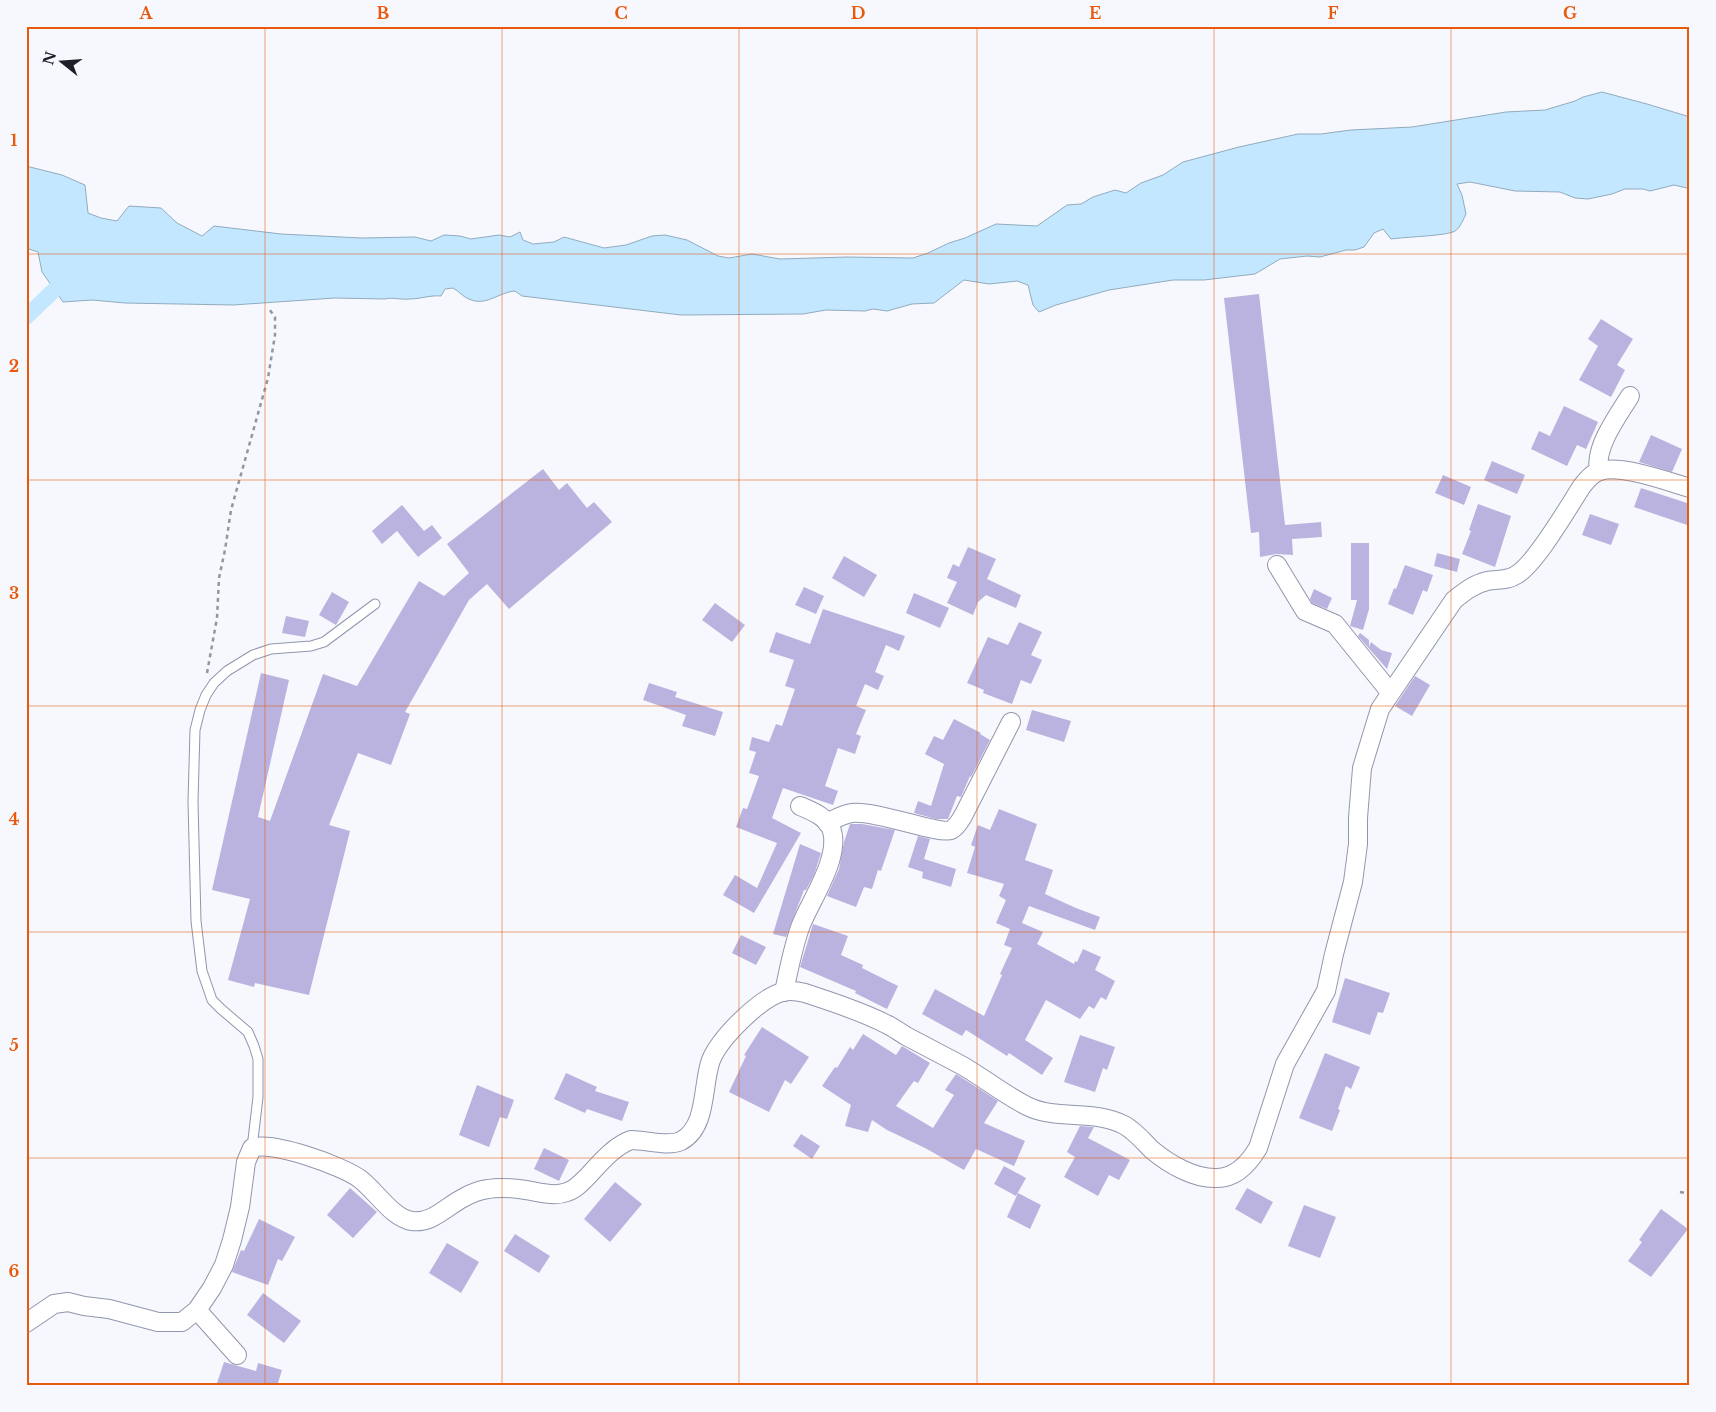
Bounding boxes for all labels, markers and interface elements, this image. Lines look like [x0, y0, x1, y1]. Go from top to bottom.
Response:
text: A [139, 3, 154, 23]
text: B [377, 3, 390, 23]
text: C [614, 3, 628, 23]
text: D [851, 3, 865, 23]
text: E [1089, 3, 1101, 23]
text: F [1327, 3, 1339, 23]
text: G [1563, 3, 1577, 23]
north arrow [38, 38, 88, 88]
text: N [39, 49, 60, 67]
text: 1 [11, 130, 18, 150]
text: 2 [9, 356, 19, 376]
text: 3 [9, 583, 19, 603]
text: 4 [9, 809, 19, 829]
text: 5 [9, 1035, 19, 1055]
text: 6 [9, 1261, 20, 1281]

